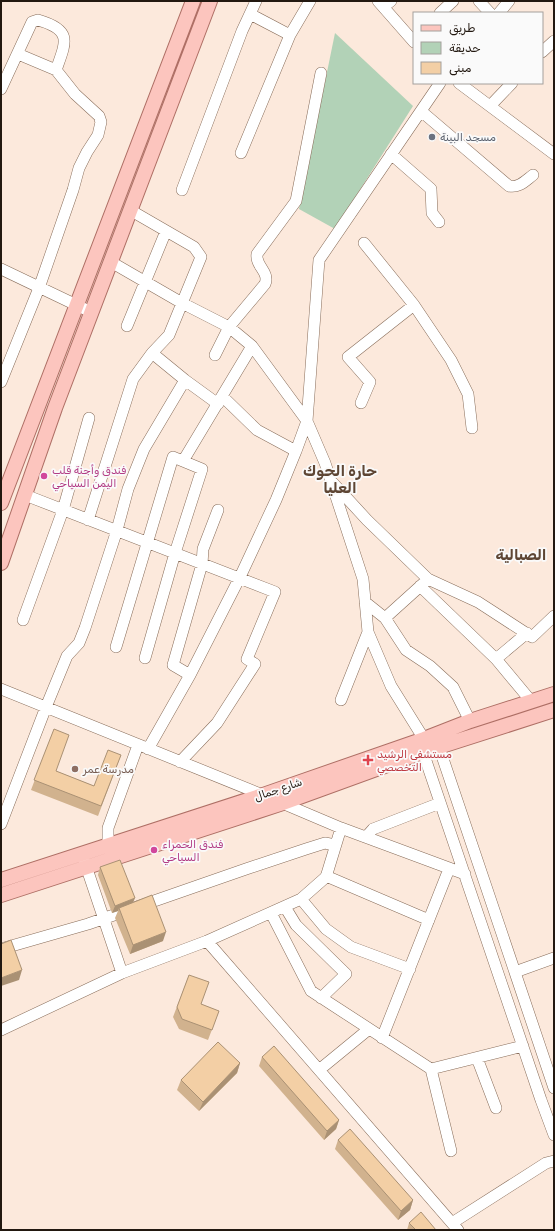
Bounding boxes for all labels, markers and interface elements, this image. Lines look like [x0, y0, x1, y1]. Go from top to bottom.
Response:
legend [413, 12, 543, 84]
text: طريق [449, 21, 475, 36]
text: حديقة [449, 41, 481, 55]
text: مبنى [449, 61, 472, 76]
place label: مسجد البينة [440, 131, 496, 144]
marker: مسجد البينة [427, 132, 437, 142]
district label: حارة الحوك العليا [303, 462, 377, 497]
place label: فندق وأجنة قلب اليمن السياحي [52, 464, 126, 492]
marker: فندق وأجنة قلب اليمن السياحي [39, 471, 49, 481]
district label: الصبالية [495, 546, 547, 564]
place label: مستشفى الرشيد التخصصي [377, 748, 452, 776]
marker: مستشفى الرشيد التخصصي [362, 754, 374, 766]
place label: مدرسة عمر [82, 763, 134, 776]
marker: مدرسة عمر [70, 764, 80, 774]
street label: شارع جمال [252, 775, 305, 806]
place label: فندق الحمراء السياحي [162, 838, 223, 866]
marker: فندق الحمراء السياحي [149, 845, 159, 855]

